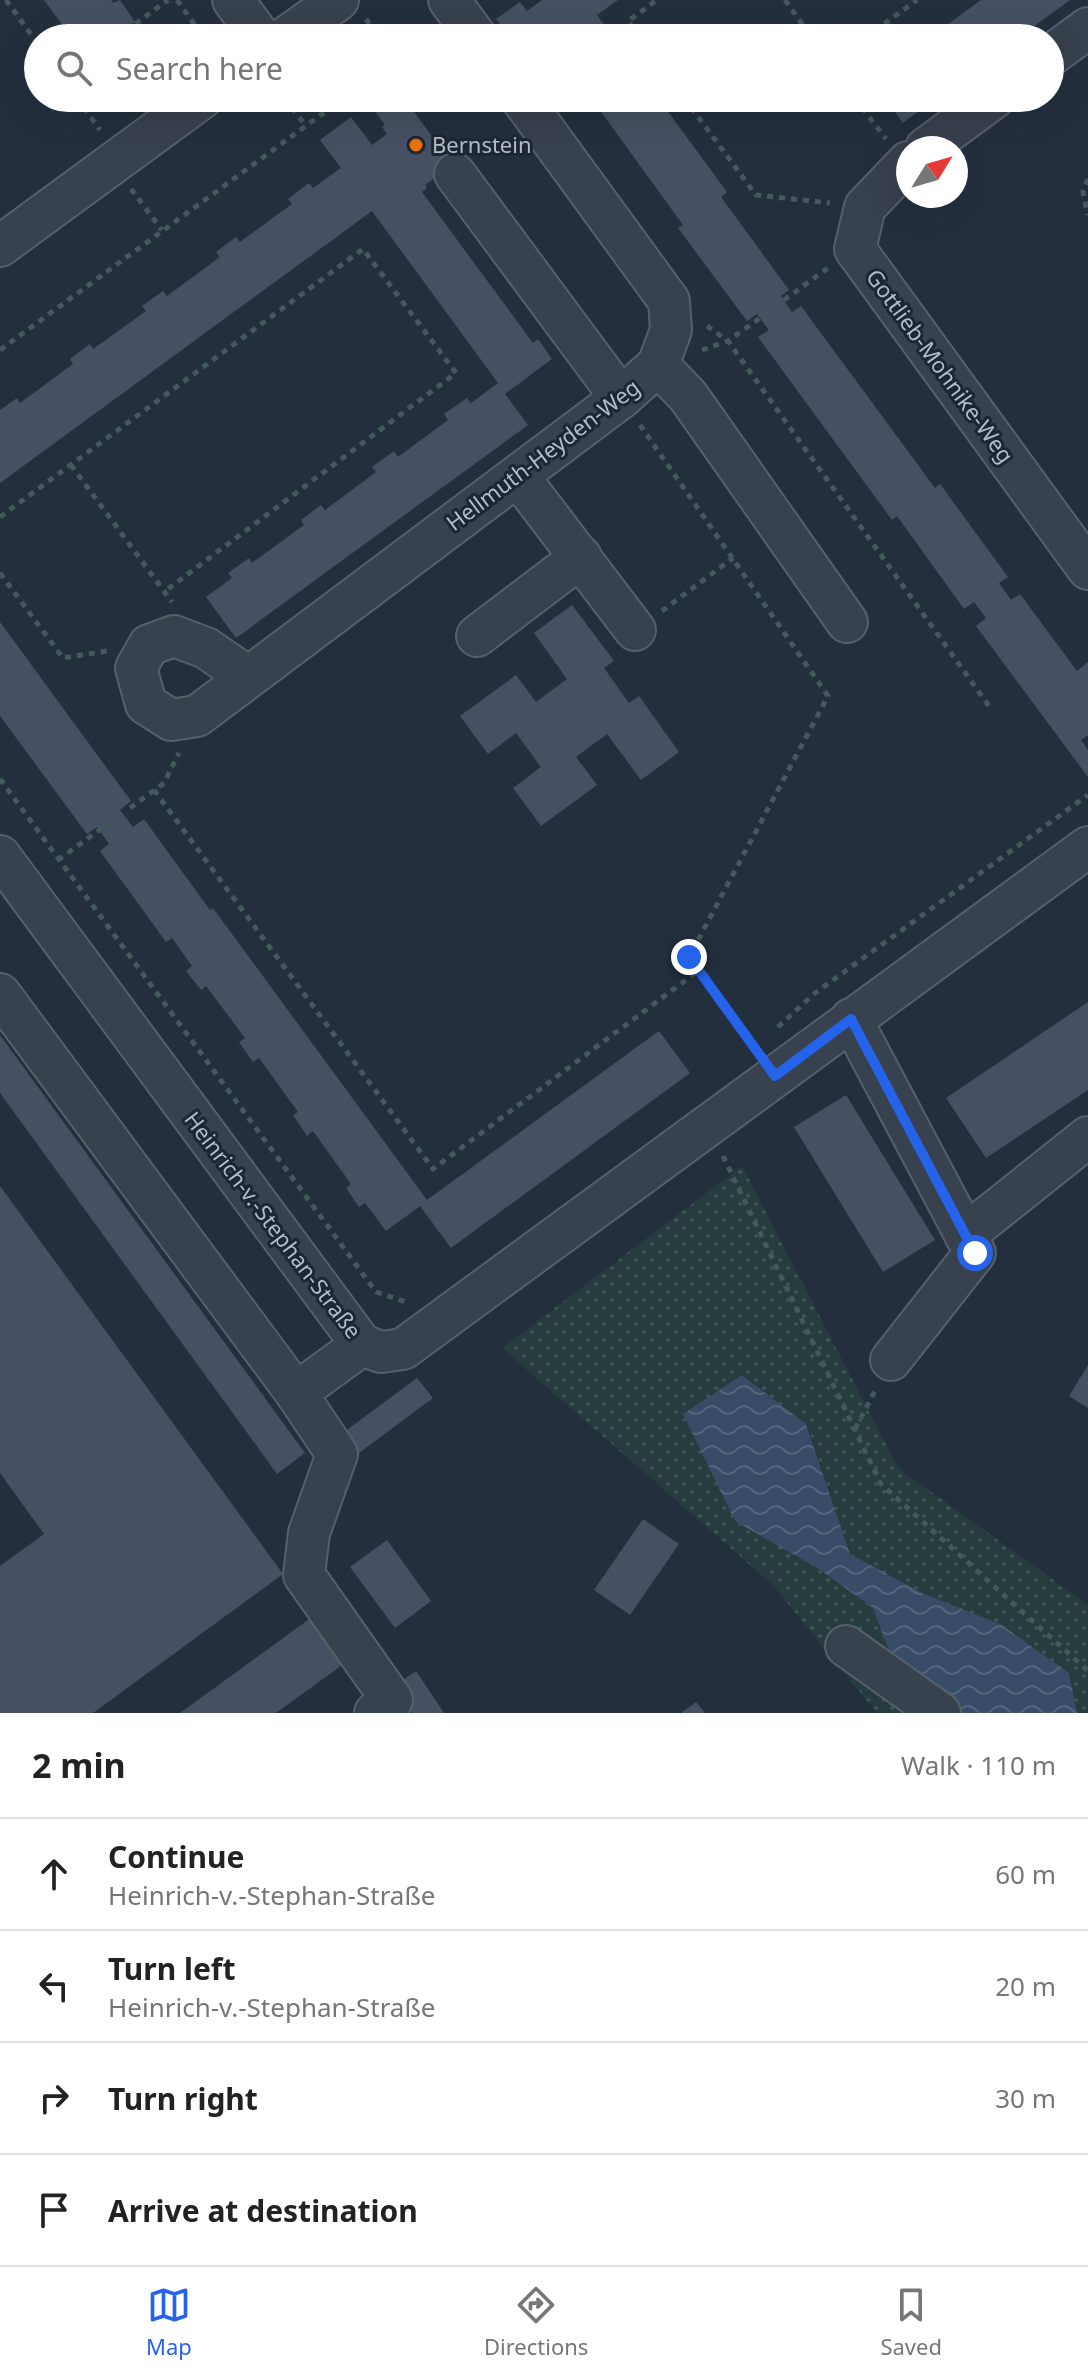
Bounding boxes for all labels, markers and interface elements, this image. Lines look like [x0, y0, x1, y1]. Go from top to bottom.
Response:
search box [24, 24, 1064, 112]
icon: search [52, 46, 96, 90]
text: Search here [116, 48, 283, 89]
place label: Bernstein [432, 129, 532, 159]
marker: Bernstein [407, 136, 425, 154]
north arrow [896, 136, 968, 208]
street label: Gottlieb-Mohnike-Weg [860, 262, 1021, 468]
street label: Hellmuth-Heyden-Weg [440, 372, 645, 537]
route end [671, 939, 707, 975]
street label: Heinrich-v.-Stephan-Straße [178, 1105, 369, 1344]
route start [957, 1235, 993, 1271]
text: 2 min [32, 1742, 126, 1788]
text: Walk · 110 m [901, 1747, 1056, 1783]
text: Continue [108, 1836, 244, 1877]
icon: ahead [32, 1852, 76, 1896]
text: 60 m [995, 1856, 1056, 1892]
text: Heinrich-v.-Stephan-Straße [108, 1877, 436, 1913]
text: Turn left [108, 1948, 236, 1989]
icon: left [32, 1964, 76, 2008]
text: 20 m [995, 1968, 1056, 2004]
text: Heinrich-v.-Stephan-Straße [108, 1989, 436, 2025]
icon: right [32, 2076, 76, 2120]
text: Turn right [108, 2078, 258, 2119]
text: 30 m [995, 2080, 1056, 2116]
icon: arrive [32, 2188, 76, 2232]
text: Arrive at destination [108, 2190, 418, 2231]
tab: Map [146, 2283, 192, 2361]
tab: Directions [484, 2283, 588, 2361]
tab: Saved [880, 2283, 942, 2361]

